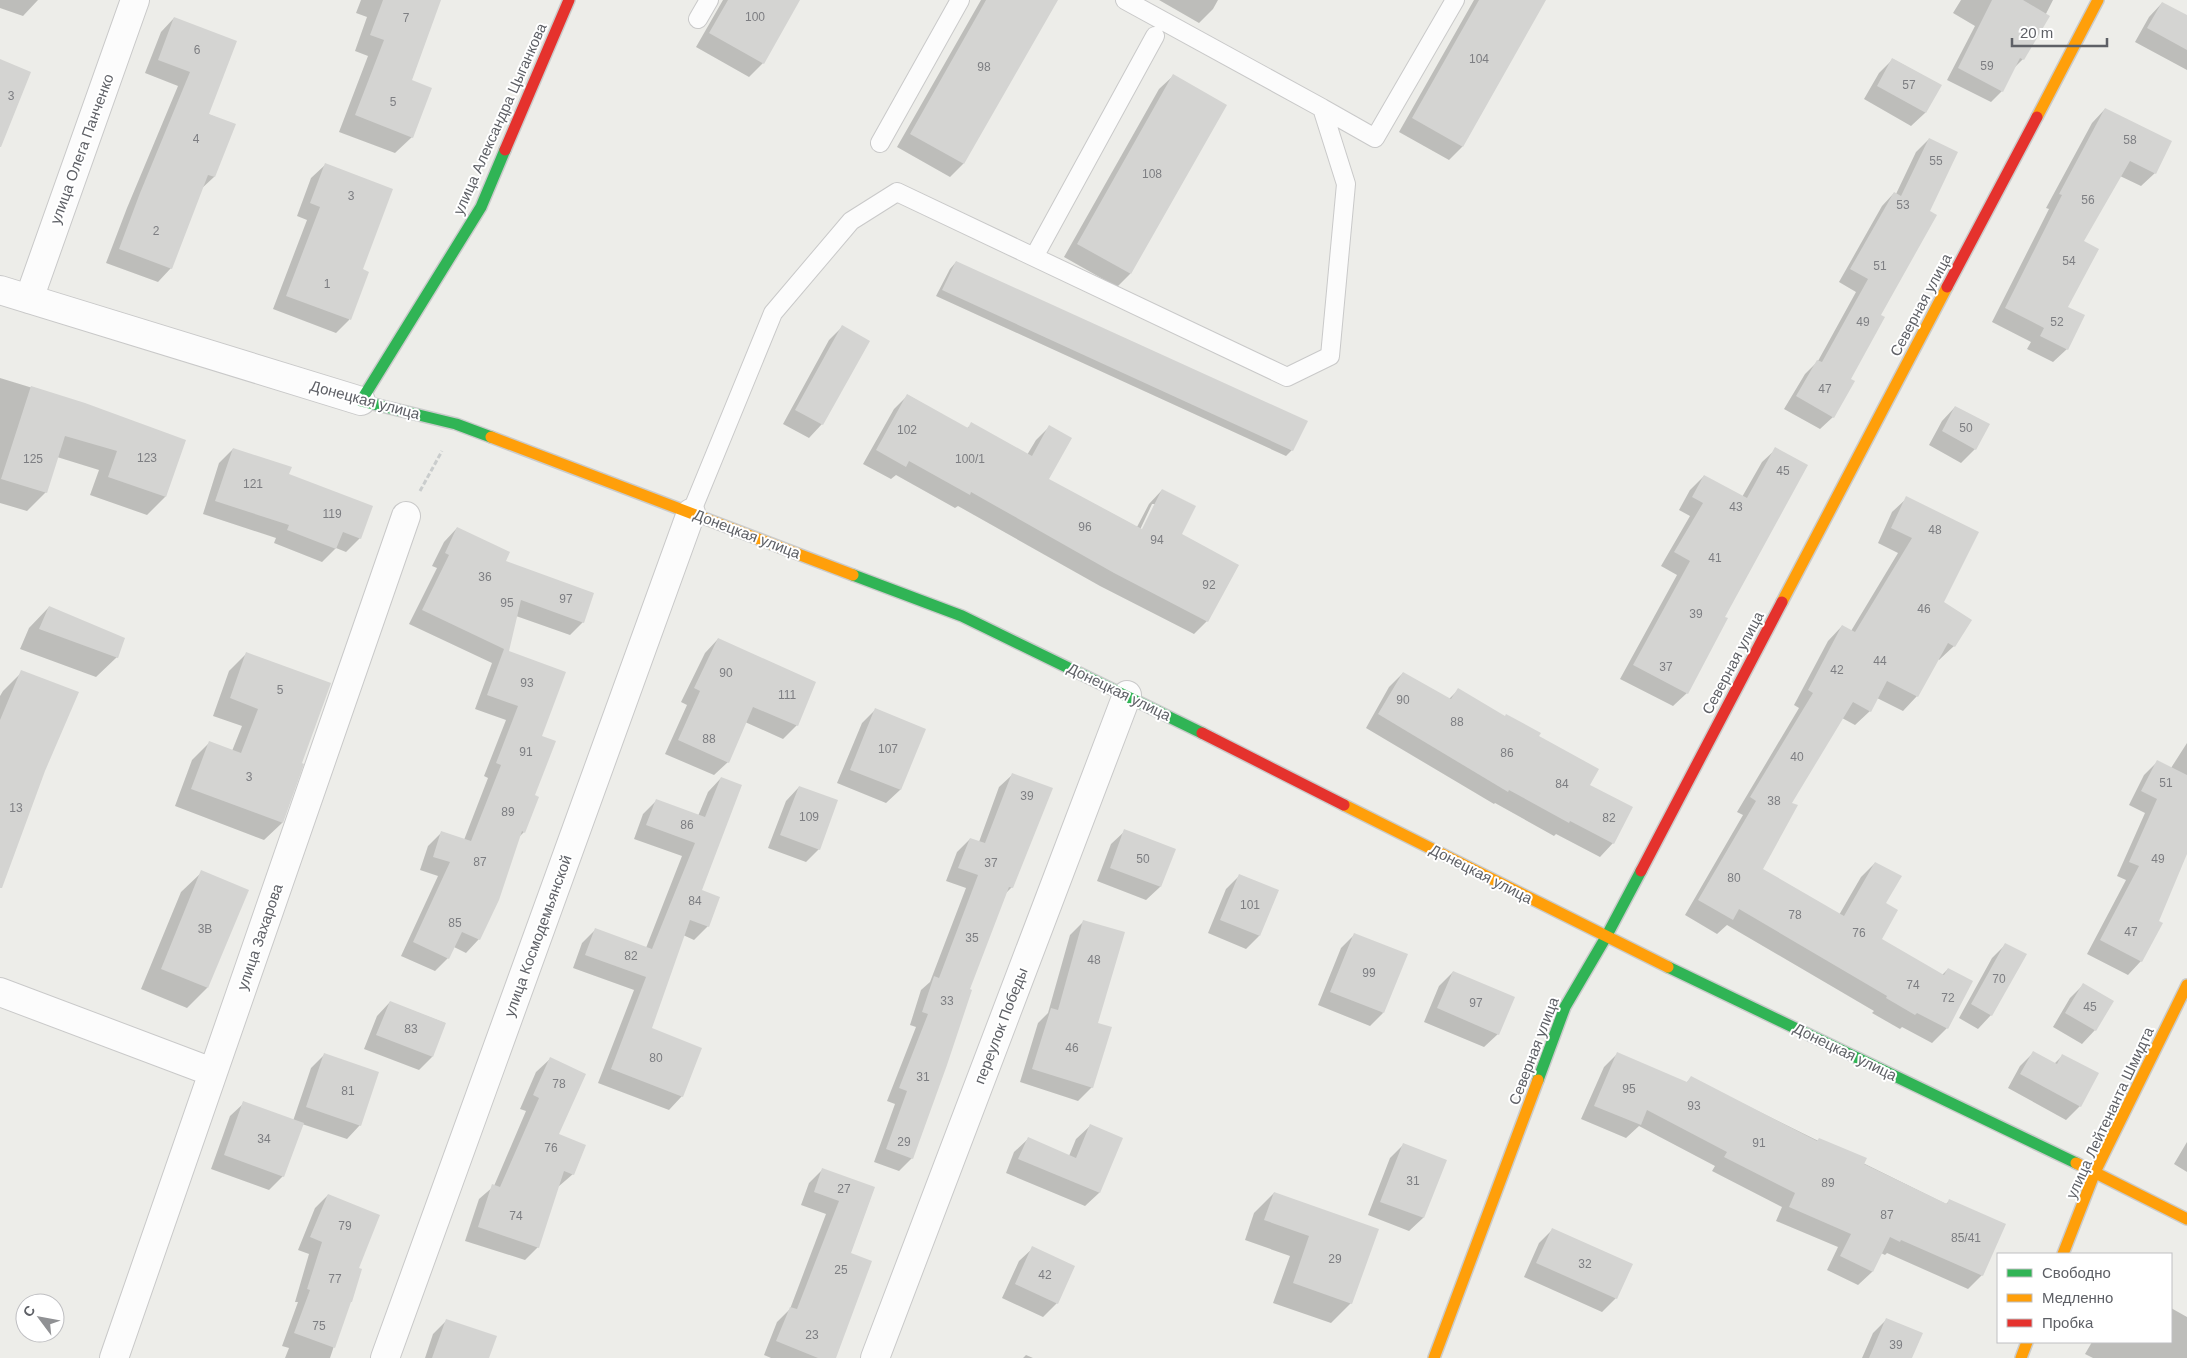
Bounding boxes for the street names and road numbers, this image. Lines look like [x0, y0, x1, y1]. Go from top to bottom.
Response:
street label: улица Александра Цыганкова [450, 20, 550, 217]
street label: улица Олега Панченко [46, 71, 117, 226]
street label: Северная улица [1886, 250, 1955, 359]
street label: Донецкая улица [309, 377, 422, 422]
street label: Донецкая улица [692, 505, 803, 562]
street label: Северная улица [1698, 608, 1767, 717]
street label: Донецкая улица [1065, 659, 1174, 724]
street label: Донецкая улица [1427, 840, 1536, 907]
street label: улица Космодемьянской [500, 853, 575, 1019]
street label: улица Захарова [233, 881, 286, 992]
street label: переулок Победы [971, 965, 1031, 1086]
street label: Северная улица [1505, 994, 1562, 1107]
street label: Донецкая улица [1791, 1019, 1900, 1084]
street label: улица Лейтенанта Шмидта [2062, 1024, 2157, 1201]

